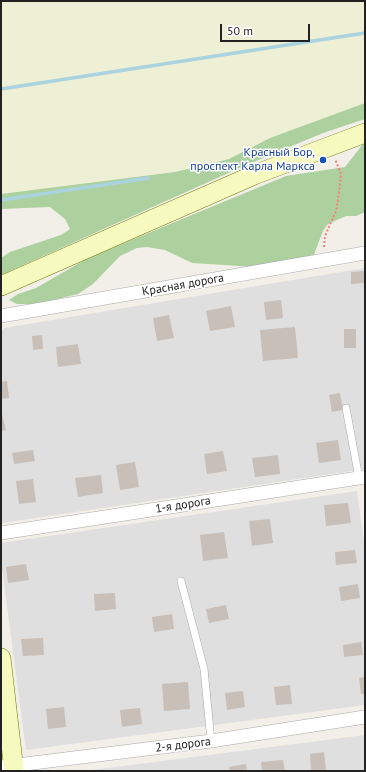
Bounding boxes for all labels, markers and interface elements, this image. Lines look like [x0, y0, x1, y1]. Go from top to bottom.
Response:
scale bar [222, 16, 312, 42]
text: 50 m [227, 23, 253, 38]
place label: Красный Бор, проспект Карла Маркса [190, 146, 315, 174]
marker: Красный Бор, проспект Карла Маркса [318, 155, 328, 165]
street label: Красная дорога [141, 271, 225, 299]
street label: 1-я дорога [154, 494, 212, 516]
street label: 2-я дорога [154, 734, 212, 756]

